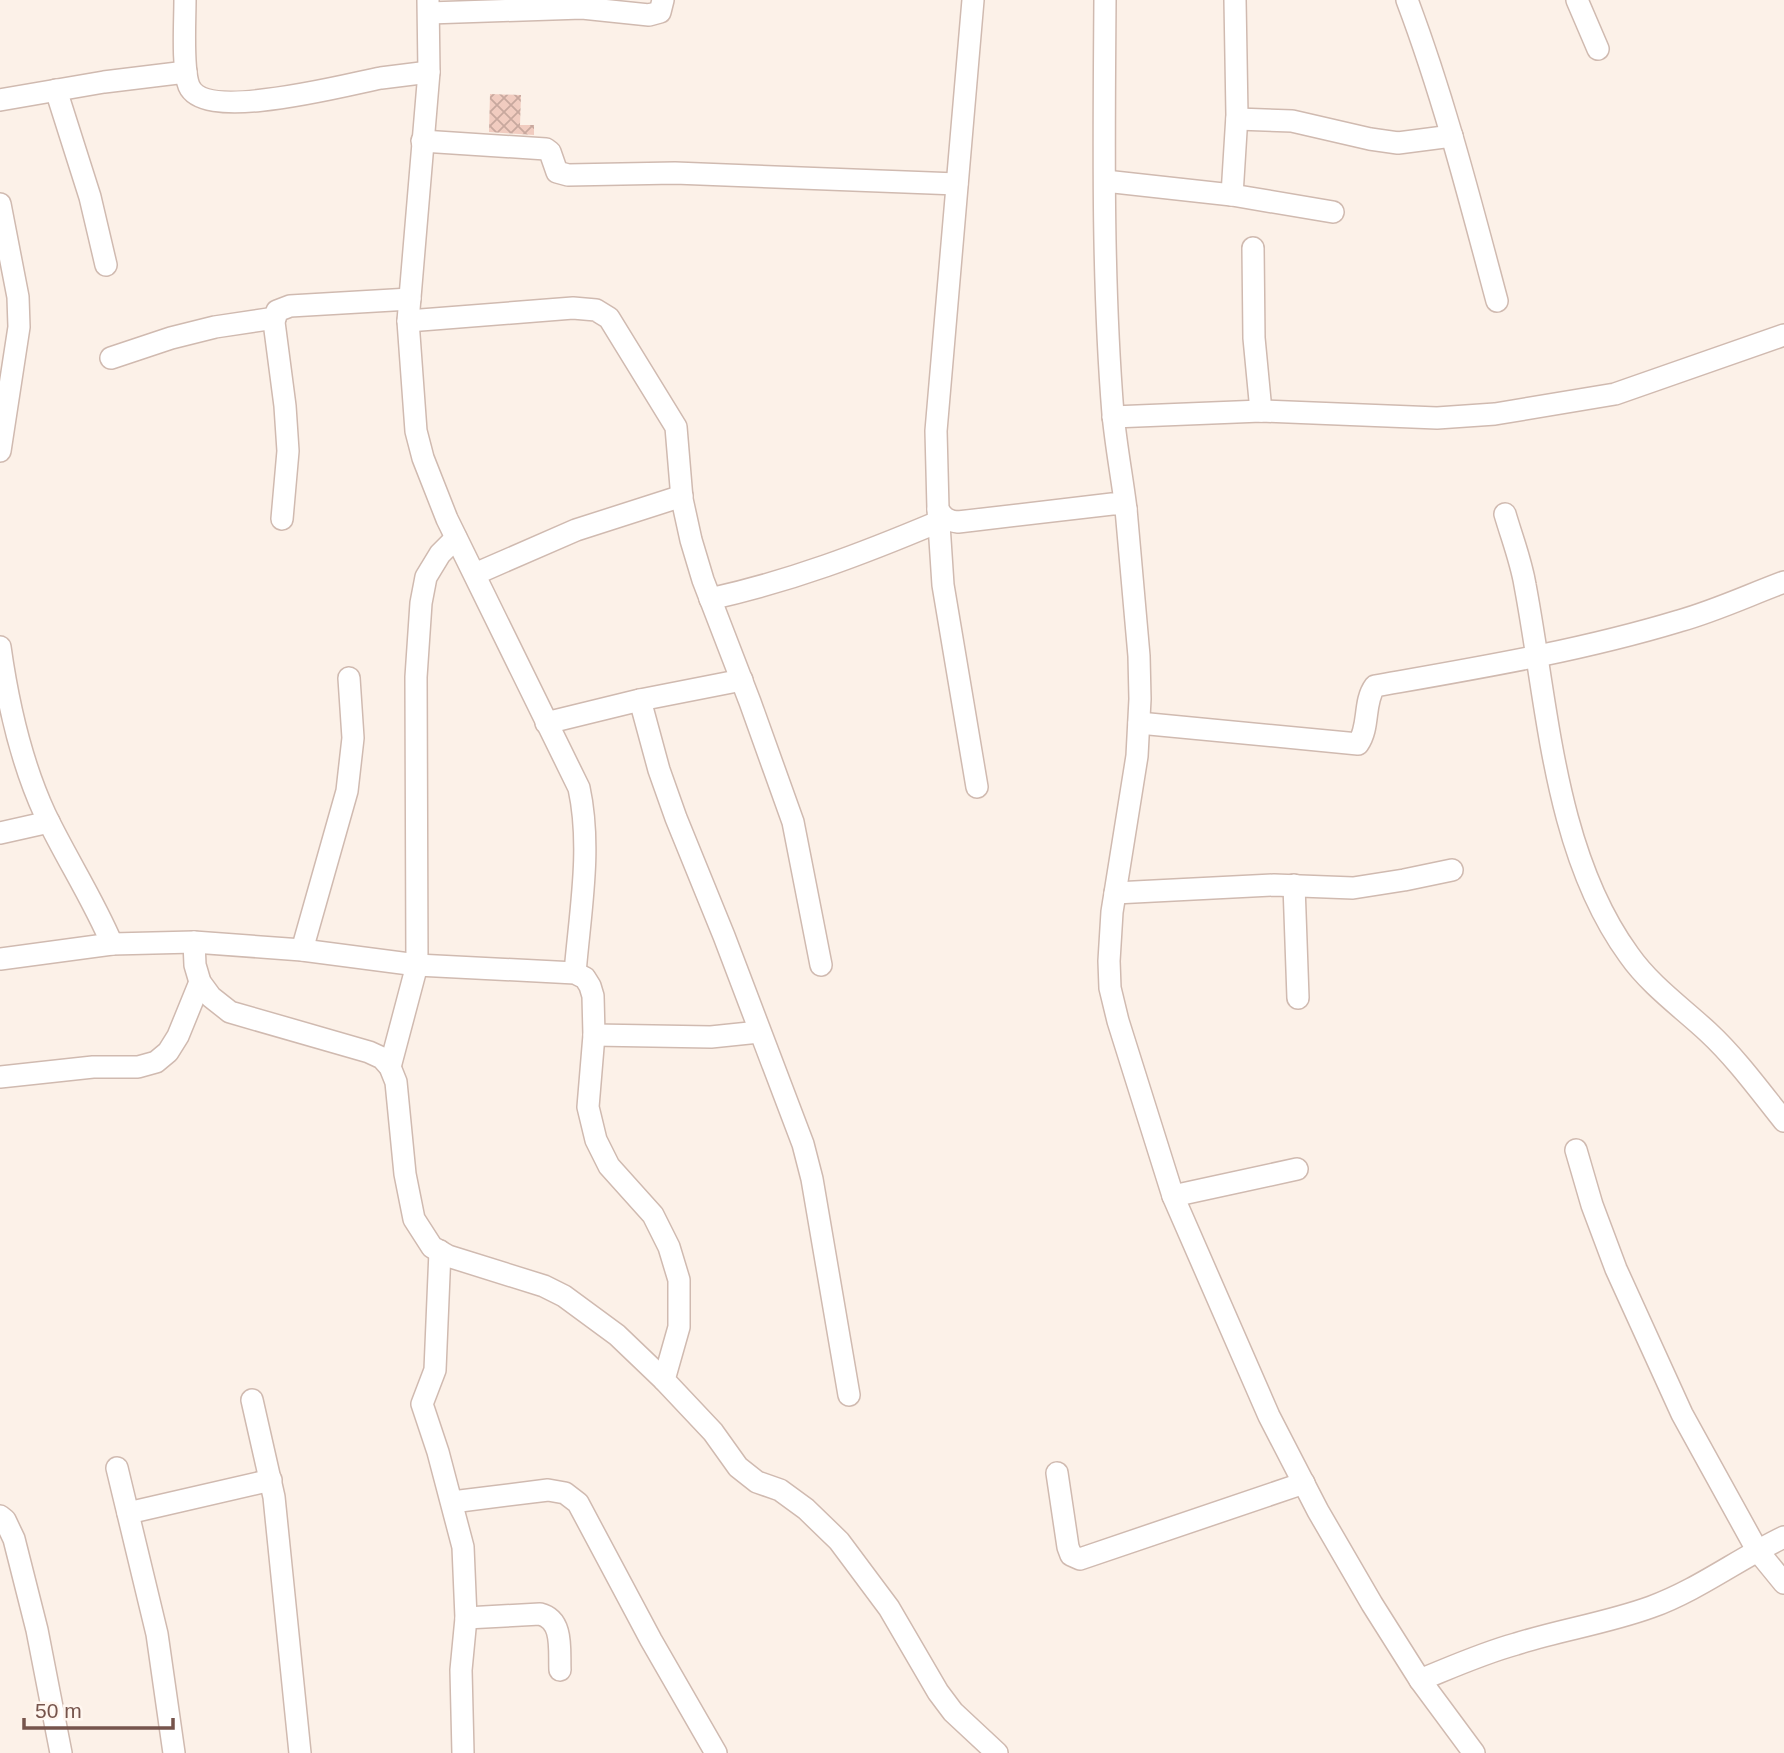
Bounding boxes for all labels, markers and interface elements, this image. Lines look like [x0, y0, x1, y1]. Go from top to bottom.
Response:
scale bar [24, 1686, 173, 1730]
text: 50 m [35, 1699, 82, 1722]

